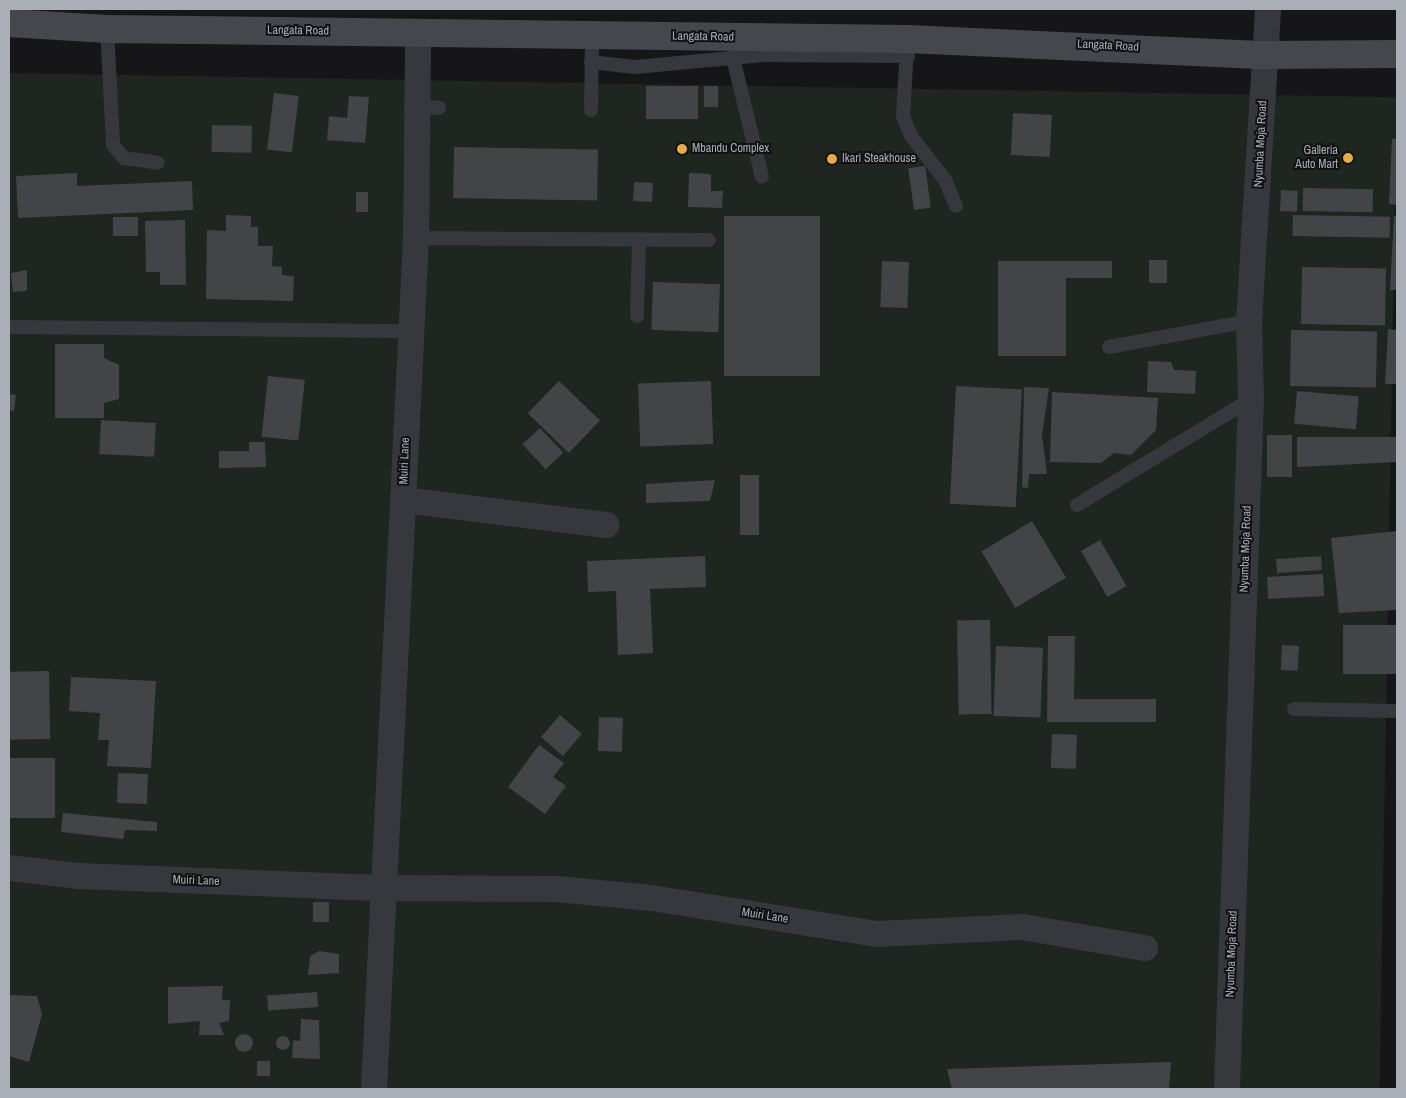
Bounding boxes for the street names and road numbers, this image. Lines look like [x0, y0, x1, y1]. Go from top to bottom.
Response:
street label: Langata Road [267, 23, 329, 39]
street label: Langata Road [672, 29, 734, 45]
street label: Langata Road [1077, 37, 1139, 55]
street label: Nyumba Moja Road [1252, 100, 1270, 188]
street label: Muiri Lane [397, 437, 413, 485]
street label: Nyumba Moja Road [1237, 505, 1255, 593]
street label: Muiri Lane [172, 873, 220, 889]
street label: Muiri Lane [741, 905, 789, 927]
street label: Nyumba Moja Road [1223, 910, 1241, 998]

